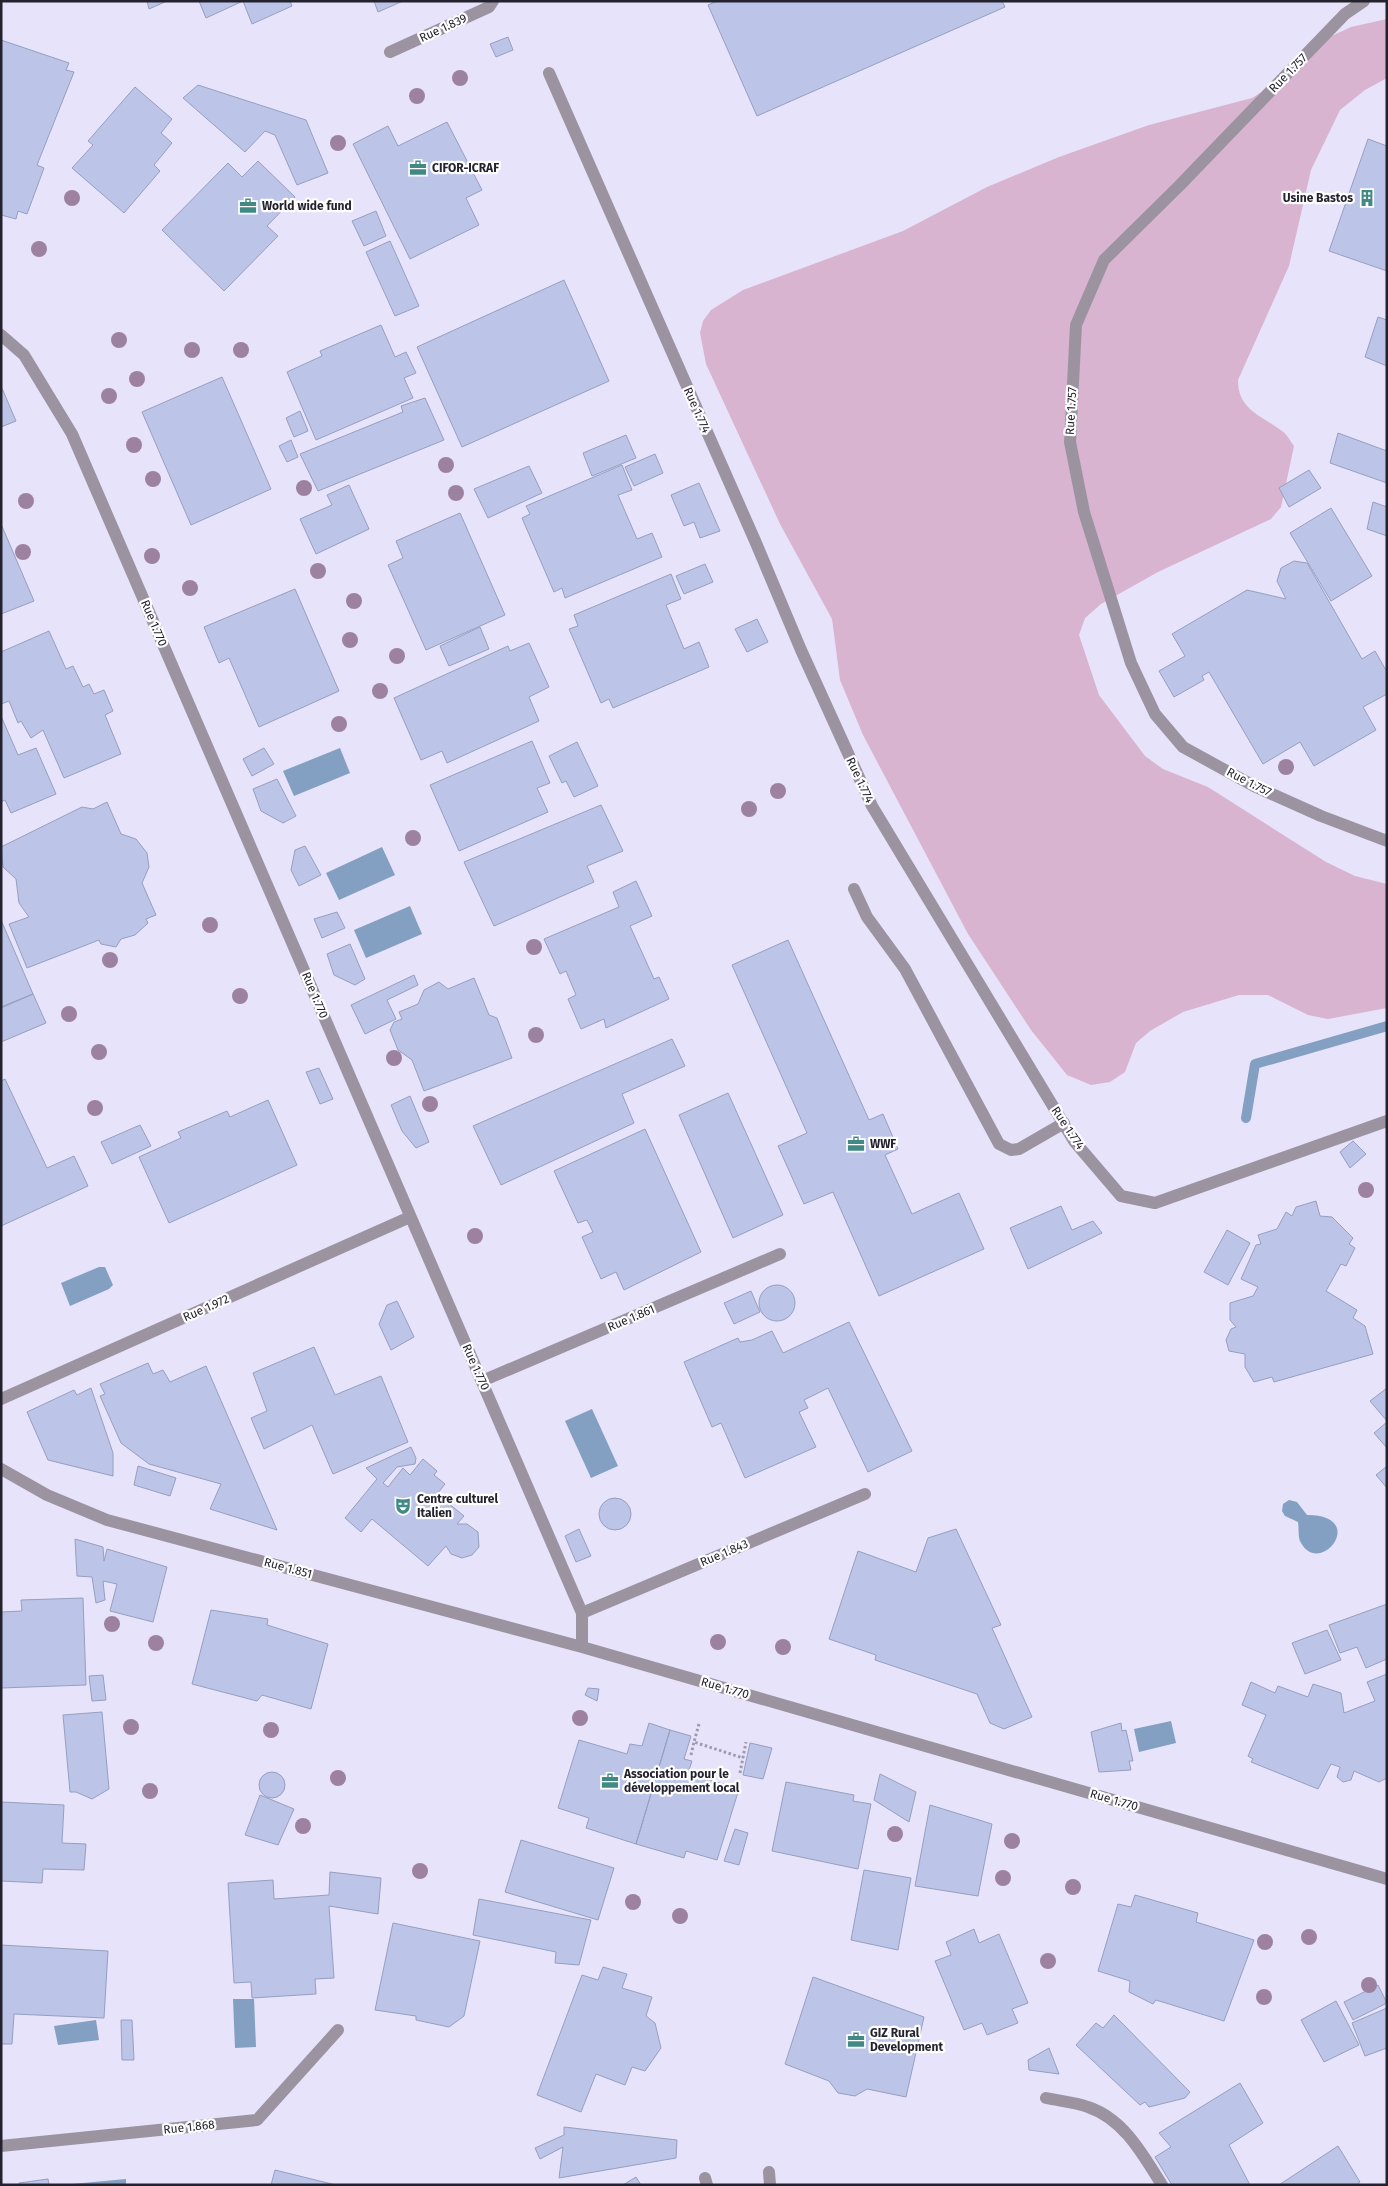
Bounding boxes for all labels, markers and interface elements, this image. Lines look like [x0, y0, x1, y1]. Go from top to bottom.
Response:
street label: Rue 1.839 [417, 11, 469, 45]
street label: Rue 1.757 [1266, 51, 1310, 95]
office icon: CIFOR-ICRAF [408, 158, 428, 178]
place label: CIFOR-ICRAF [432, 161, 499, 175]
building icon: Usine Bastos [1357, 188, 1377, 208]
place label: Usine Bastos [1283, 191, 1353, 205]
office icon: World wide fund [238, 196, 258, 216]
place label: World wide fund [262, 199, 352, 213]
street label: Rue 1.774 [681, 385, 714, 436]
street label: Rue 1.757 [1063, 387, 1079, 435]
street label: Rue 1.770 [138, 598, 170, 649]
street label: Rue 1.774 [843, 755, 877, 806]
street label: Rue 1.757 [1224, 765, 1274, 799]
street label: Rue 1.770 [299, 970, 331, 1021]
street label: Rue 1.774 [1049, 1104, 1088, 1153]
office icon: WWF [846, 1134, 866, 1154]
place label: WWF [870, 1137, 896, 1151]
street label: Rue 1.972 [181, 1292, 231, 1324]
street label: Rue 1.861 [605, 1302, 657, 1334]
street label: Rue 1.770 [460, 1342, 493, 1393]
place label: Centre culturel Italien [417, 1492, 498, 1520]
theatre icon: Centre culturel Italien [393, 1496, 413, 1516]
street label: Rue 1.843 [698, 1537, 750, 1569]
street label: Rue 1.851 [262, 1555, 314, 1581]
street label: Rue 1.770 [699, 1674, 751, 1702]
place label: Association pour le développement local [623, 1767, 740, 1795]
office icon: Association pour le développement local [600, 1771, 620, 1791]
street label: Rue 1.770 [1088, 1786, 1140, 1814]
place label: GIZ Rural Development [870, 2026, 943, 2054]
office icon: GIZ Rural Development [846, 2030, 866, 2050]
street label: Rue 1.868 [163, 2117, 216, 2137]

